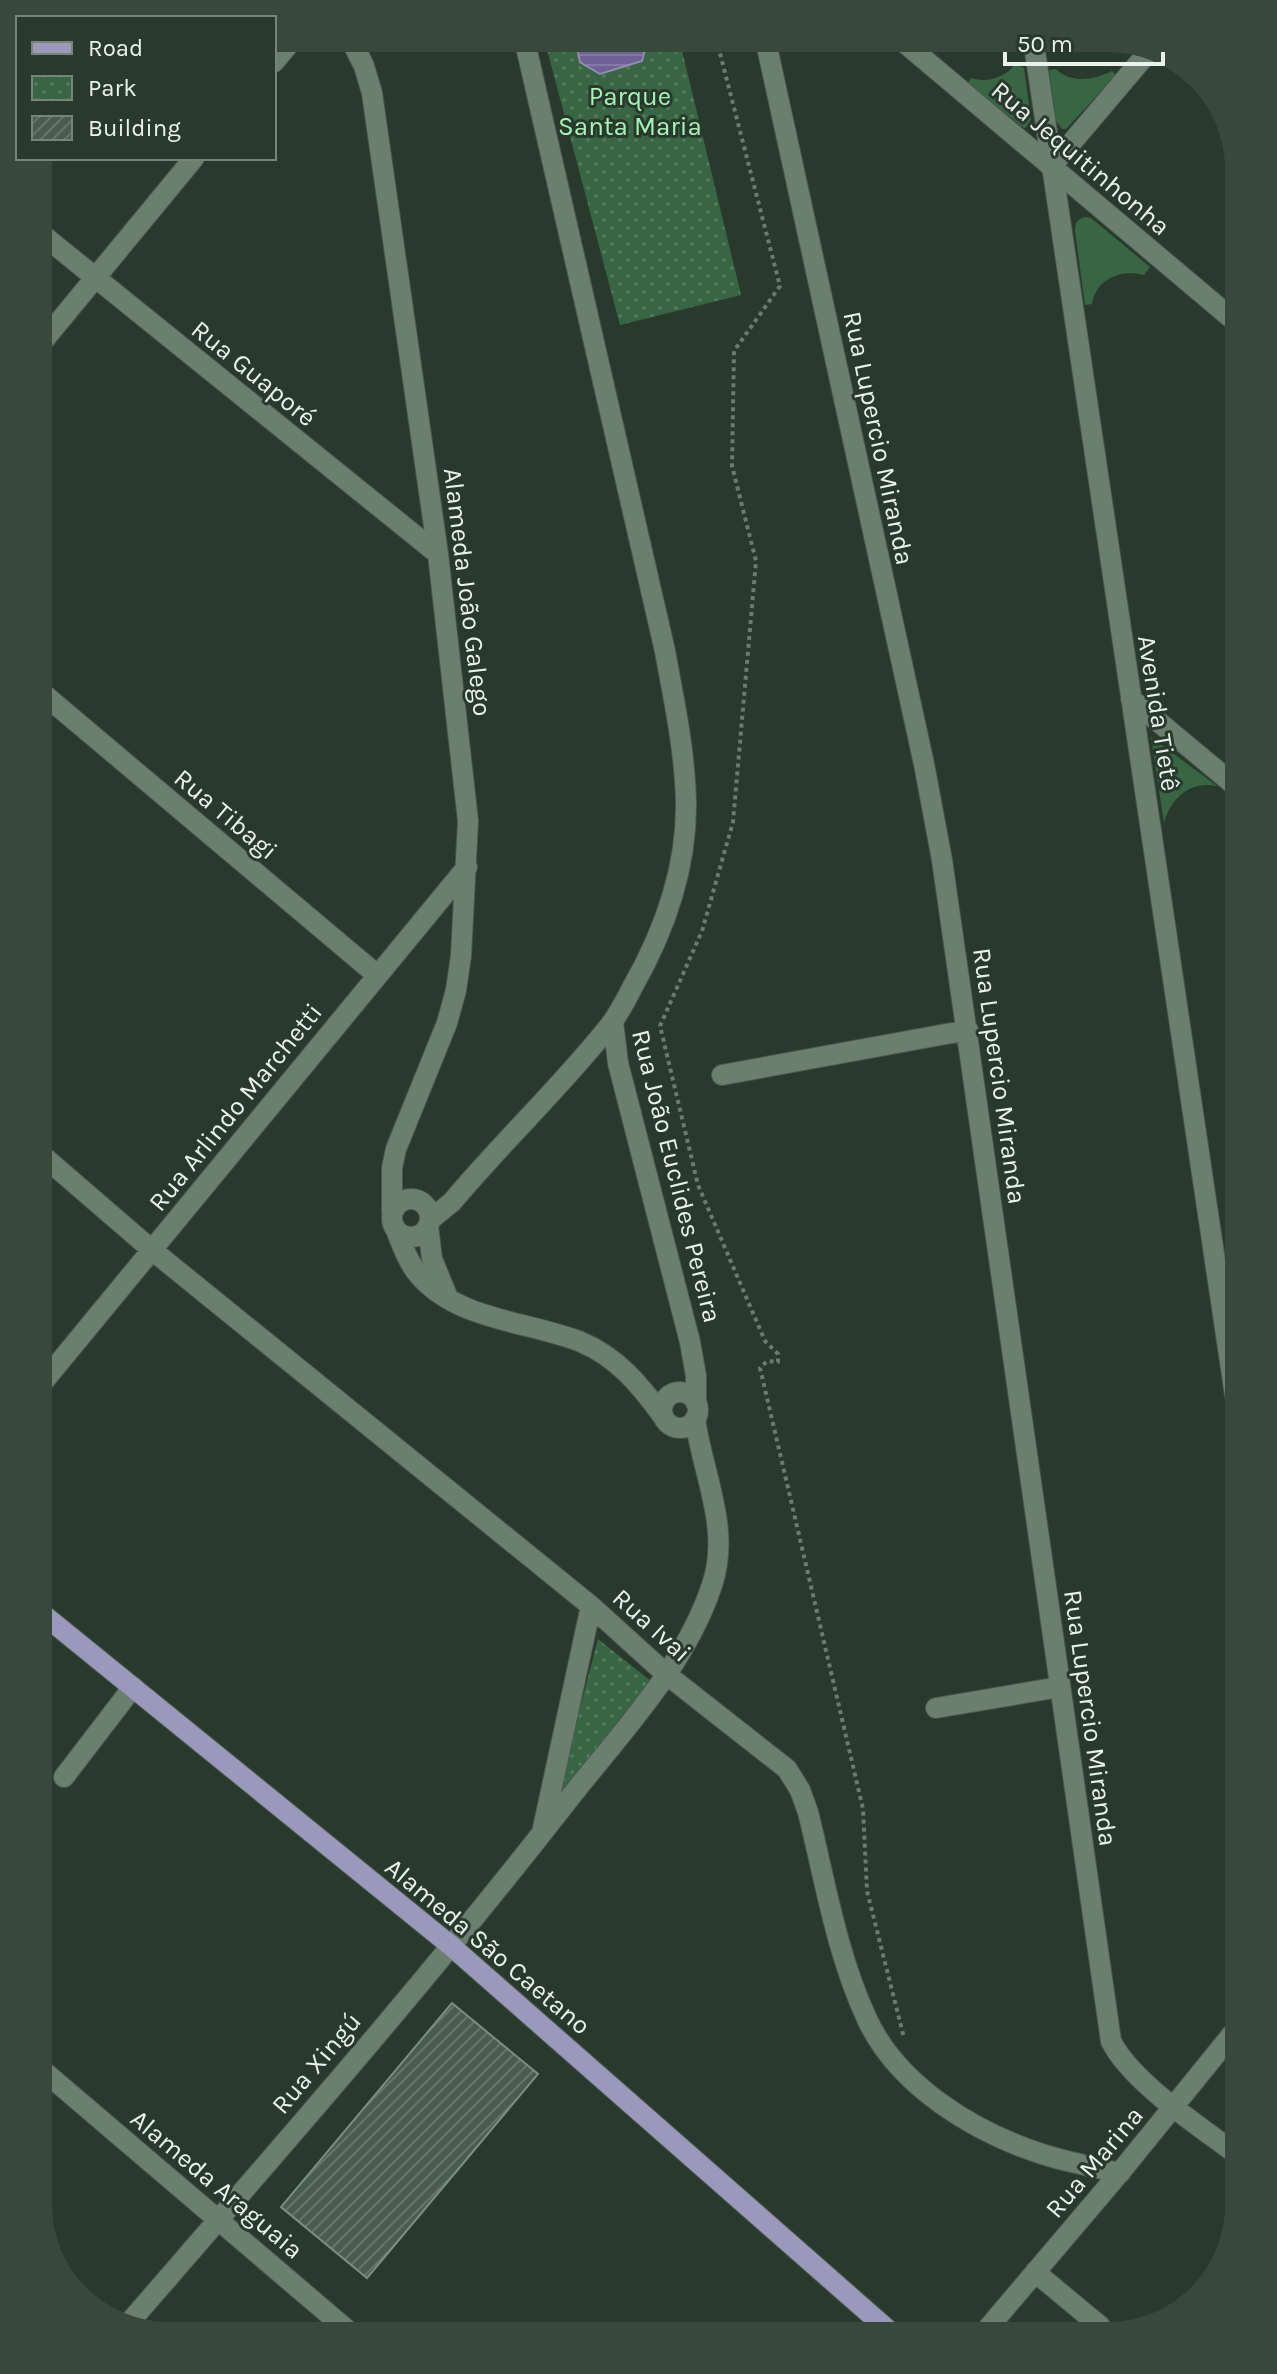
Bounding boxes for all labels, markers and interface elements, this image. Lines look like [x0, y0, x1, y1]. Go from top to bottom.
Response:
legend [16, 16, 276, 160]
scale bar [1005, 16, 1163, 66]
text: 50 m [1017, 30, 1073, 58]
text: Road [88, 34, 143, 62]
text: Park [88, 74, 137, 102]
street label: Rua Jequitinhonha [985, 75, 1176, 242]
park label: Parque Santa Maria [558, 81, 702, 142]
text: Building [88, 114, 181, 142]
street label: Rua Lupercio Miranda [836, 308, 921, 568]
street label: Rua Guaporé [185, 314, 322, 433]
street label: Alameda João Galego [437, 466, 498, 718]
street label: Avenida Tietê [1131, 633, 1186, 793]
street label: Rua Tibagi [168, 762, 284, 866]
street label: Rua Lupercio Miranda [966, 946, 1033, 1206]
street label: Rua Arlindo Marchetti [142, 997, 329, 1218]
street label: Rua João Euclides Pereira [625, 1026, 728, 1326]
street label: Rua Ivai [606, 1582, 697, 1669]
street label: Rua Lupercio Miranda [1057, 1588, 1124, 1848]
street label: Alameda São Caetano [379, 1852, 597, 2041]
street label: Rua Xingú [265, 2006, 368, 2120]
street label: Rua Marina [1039, 2100, 1150, 2224]
street label: Alameda Araguaia [124, 2103, 309, 2266]

